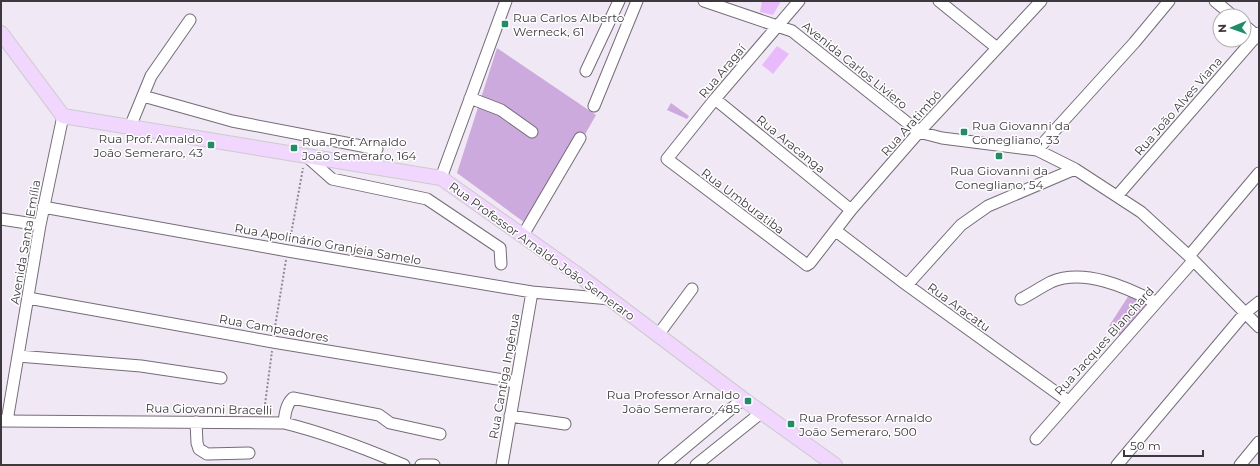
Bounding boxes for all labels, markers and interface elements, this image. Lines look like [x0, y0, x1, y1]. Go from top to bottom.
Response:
north arrow [1212, 8, 1252, 48]
place label: Rua Carlos Alberto Werneck, 61 [513, 10, 624, 39]
street label: Avenida Carlos Liviero [799, 18, 911, 112]
marker: Rua Carlos Alberto Werneck, 61 [500, 19, 510, 29]
text: N [1215, 24, 1229, 33]
street label: Rua Aragaí [695, 41, 749, 101]
street label: Rua João Alves Viana [1131, 53, 1225, 159]
street label: Rua Aratimbó [878, 87, 944, 159]
street label: Rua Aracanga [754, 112, 828, 176]
place label: Rua Giovanni da Conegliano, 33 [972, 118, 1070, 147]
marker: Rua Giovanni da Conegliano, 33 [959, 127, 969, 137]
place label: Rua Prof. Arnaldo João Semeraro, 43 [93, 131, 203, 160]
place label: Rua Prof. Arnaldo João Semeraro, 164 [301, 134, 417, 163]
marker: Rua Prof. Arnaldo João Semeraro, 43 [206, 140, 216, 150]
marker: Rua Prof. Arnaldo João Semeraro, 164 [289, 143, 299, 153]
marker: Rua Giovanni da Conegliano, 54 [994, 151, 1004, 161]
place label: Rua Giovanni da Conegliano, 54 [950, 163, 1048, 192]
street label: Rua Umburatiba [699, 165, 787, 237]
street label: Avenida Santa Emília [7, 178, 43, 306]
street label: Rua Professor Arnaldo João Semeraro [446, 179, 638, 323]
street label: Rua Apolinário Granjeia Samelo [233, 220, 423, 268]
street label: Rua Aracatu [925, 279, 993, 335]
street label: Rua Jacques Blanchard [1051, 283, 1157, 399]
street label: Rua Campeadores [218, 311, 330, 345]
street label: Rua Cantiga Ingênua [486, 312, 522, 440]
place label: Rua Professor Arnaldo João Semeraro, 485 [607, 387, 740, 416]
marker: Rua Professor Arnaldo João Semeraro, 485 [743, 396, 753, 406]
street label: Rua Giovanni Bracelli [145, 400, 273, 418]
place label: Rua Professor Arnaldo João Semeraro, 500 [798, 410, 932, 439]
marker: Rua Professor Arnaldo João Semeraro, 500 [786, 419, 796, 429]
scale bar [1124, 432, 1203, 458]
text: 50 m [1130, 438, 1161, 453]

